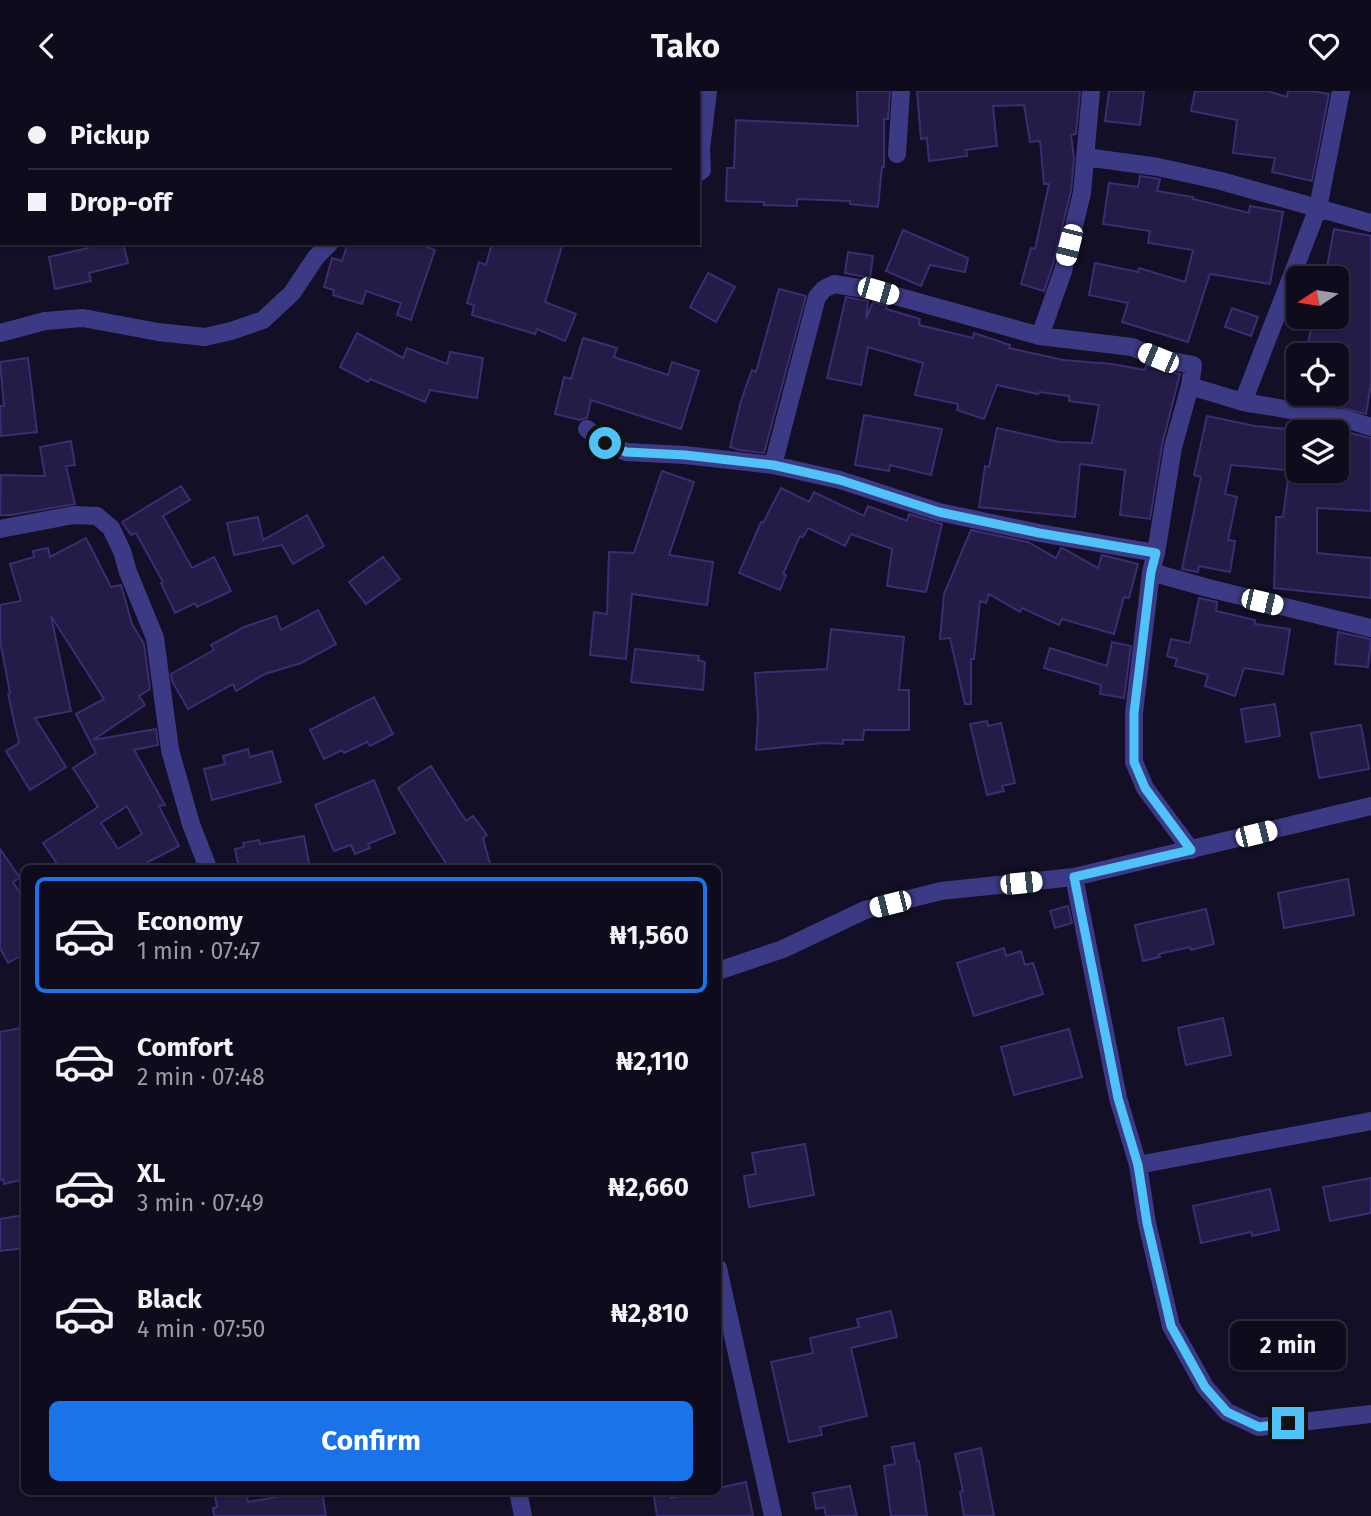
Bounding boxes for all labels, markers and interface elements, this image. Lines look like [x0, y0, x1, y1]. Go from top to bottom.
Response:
icon: back [28, 27, 66, 65]
text: Tako [651, 27, 720, 65]
icon: heart [1305, 27, 1343, 65]
text: Pickup [70, 120, 150, 151]
text: Drop-off [70, 187, 172, 218]
car [1054, 222, 1085, 268]
north arrow [1286, 266, 1349, 329]
map controls [1286, 266, 1349, 483]
car [855, 275, 902, 307]
car [1135, 340, 1182, 376]
button: locate [1286, 343, 1349, 406]
button: layers [1286, 420, 1349, 483]
route start [589, 427, 621, 459]
car [1240, 587, 1285, 617]
car [1234, 819, 1279, 849]
car [1000, 870, 1043, 896]
car [868, 889, 913, 919]
icon: car [53, 904, 116, 967]
text: Economy [137, 906, 243, 937]
text: ₦1,560 [610, 920, 689, 951]
text: 1 min · 07:47 [137, 937, 260, 965]
icon: car [53, 1030, 116, 1093]
text: Comfort [137, 1032, 233, 1063]
text: ₦2,110 [616, 1046, 689, 1077]
text: 2 min · 07:48 [137, 1063, 265, 1091]
icon: car [53, 1156, 116, 1219]
text: XL [137, 1158, 165, 1189]
text: ₦2,660 [608, 1172, 689, 1203]
text: 3 min · 07:49 [137, 1189, 264, 1217]
icon: car [53, 1282, 116, 1345]
text: Black [137, 1284, 202, 1315]
text: ₦2,810 [611, 1298, 689, 1329]
text: 4 min · 07:50 [137, 1315, 265, 1343]
callout: 2 min [1230, 1321, 1346, 1371]
text: 2 min [1260, 1331, 1316, 1359]
button: Confirm [49, 1401, 693, 1481]
route end [1272, 1407, 1304, 1439]

